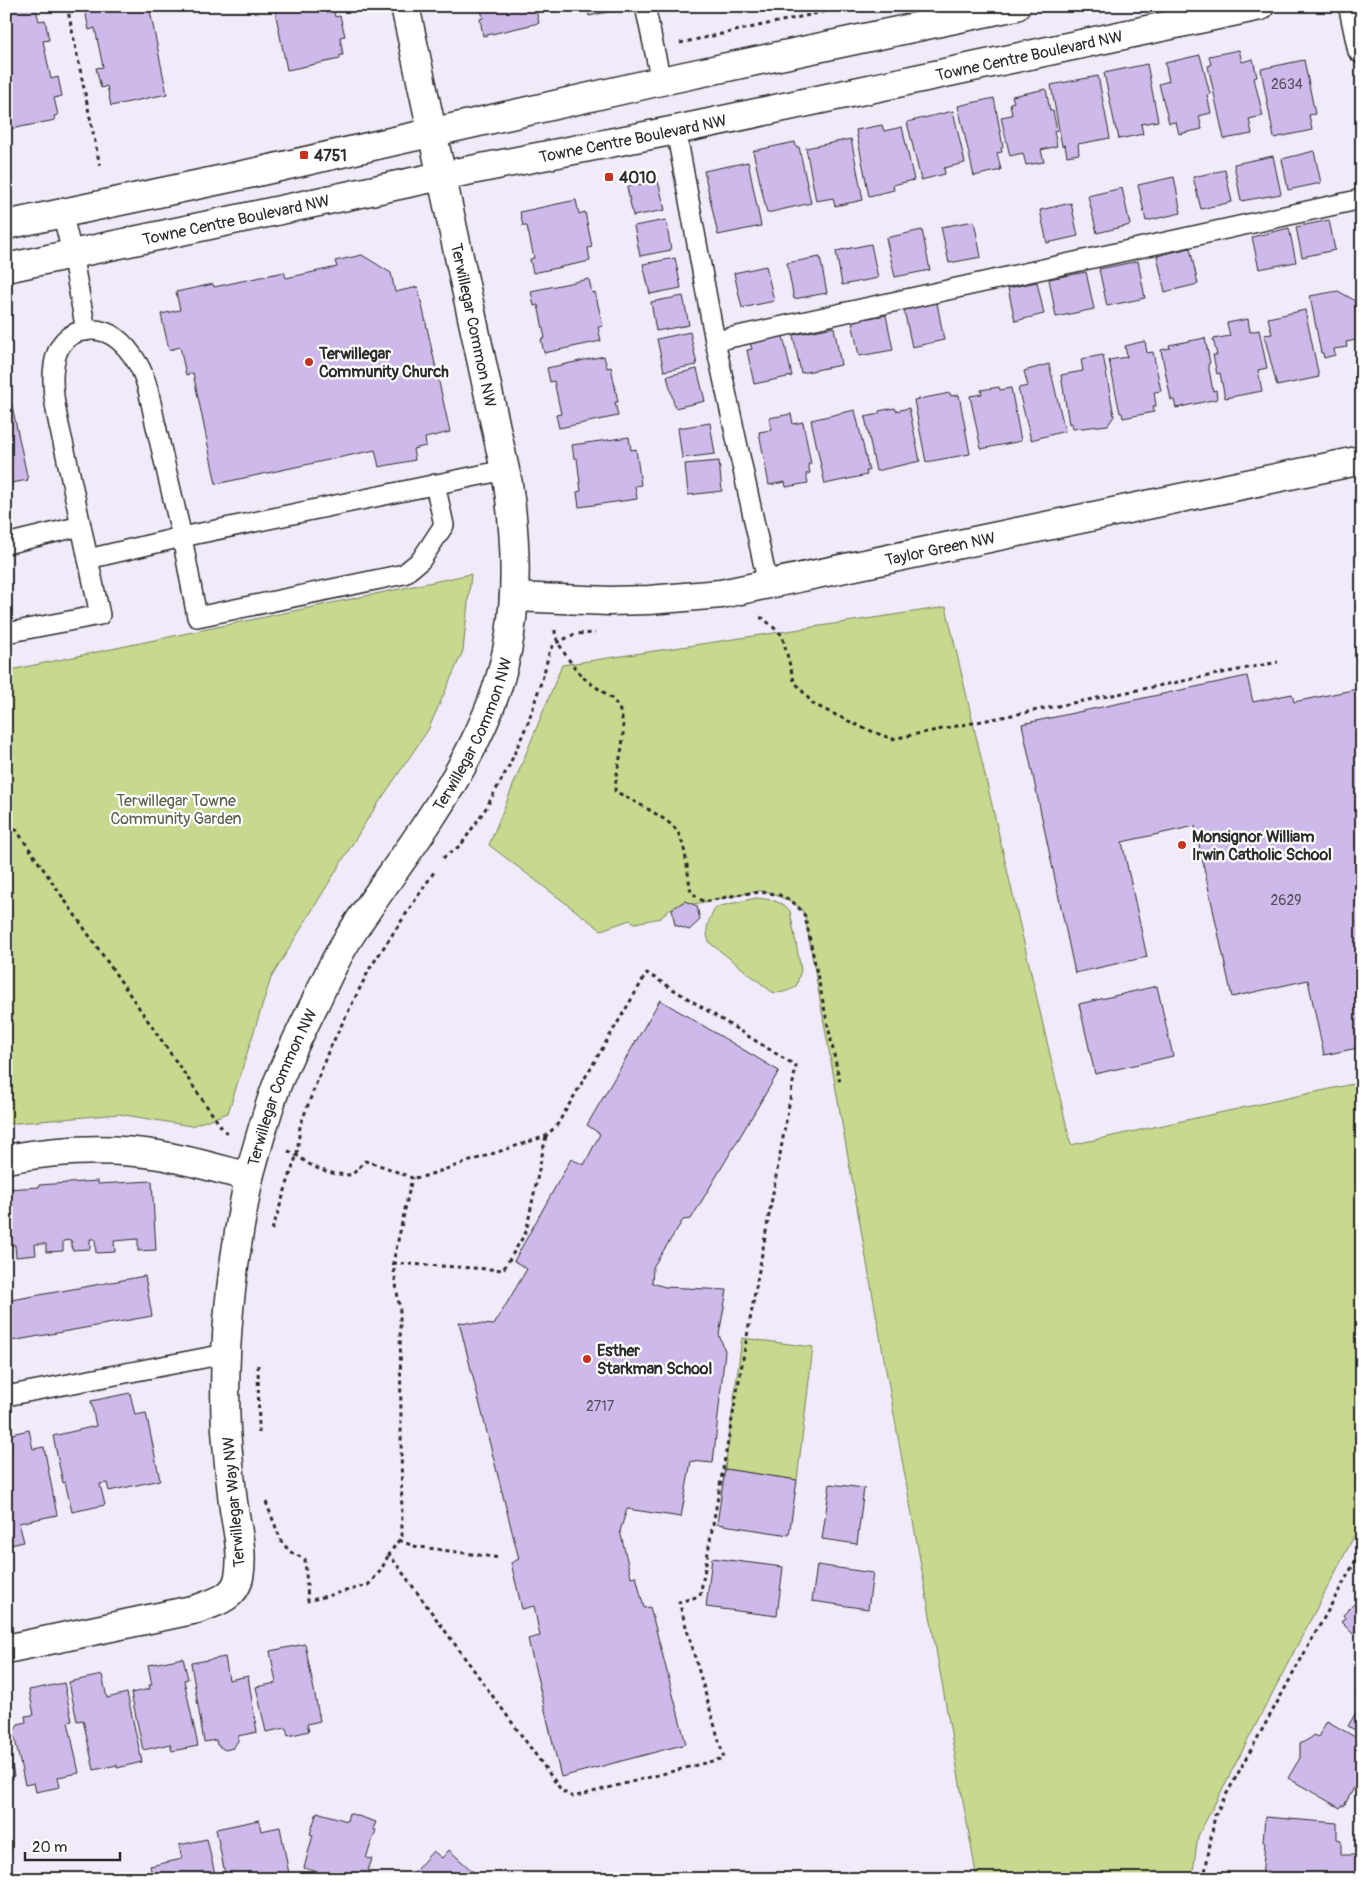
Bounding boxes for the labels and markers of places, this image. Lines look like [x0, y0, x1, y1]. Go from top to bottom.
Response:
place label: 4751 [314, 146, 347, 166]
marker: 4751 [298, 149, 310, 161]
place label: 4010 [619, 168, 656, 188]
marker: 4010 [603, 171, 615, 183]
place label: Terwillegar Community Church [318, 344, 449, 382]
marker: Terwillegar Community Church [303, 356, 315, 368]
place label: Monsignor William Irwin Catholic School [1192, 827, 1332, 865]
marker: Monsignor William Irwin Catholic School [1176, 839, 1188, 851]
place label: Esther Starkman School [597, 1341, 712, 1379]
marker: Esther Starkman School [581, 1353, 593, 1365]

